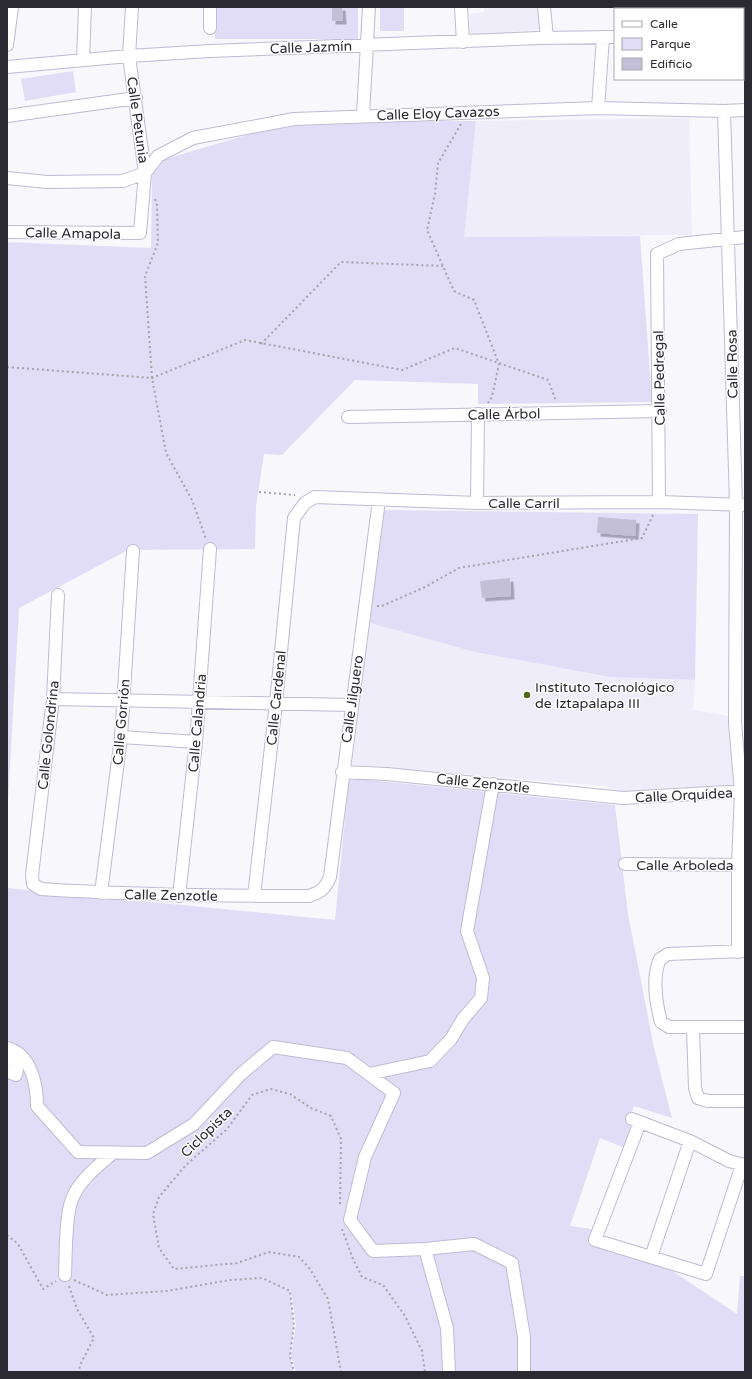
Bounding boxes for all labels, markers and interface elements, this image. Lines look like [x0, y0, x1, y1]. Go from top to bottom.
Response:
legend [614, 8, 744, 80]
text: Calle [650, 17, 678, 31]
text: Parque [650, 37, 691, 51]
street label: Calle Jazmín [270, 38, 352, 57]
text: Edificio [650, 57, 692, 71]
street label: Calle Petunia [123, 76, 152, 164]
street label: Calle Eloy Cavazos [376, 103, 500, 124]
street label: Calle Amapola [25, 224, 121, 243]
street label: Calle Rosa [723, 329, 742, 399]
street label: Calle Pedregal [650, 330, 669, 426]
street label: Calle Árbol [468, 405, 541, 424]
street label: Calle Carril [488, 495, 560, 512]
street label: Calle Cardenal [263, 650, 290, 746]
street label: Calle Jilguero [338, 654, 367, 744]
street label: Calle Calandria [185, 673, 210, 773]
street label: Calle Gorrión [109, 678, 134, 766]
place label: Instituto Tecnológico de Iztapalapa III [535, 679, 674, 712]
street label: Calle Golondrina [34, 680, 63, 791]
marker: Instituto Tecnológico de Iztapalapa III [522, 690, 532, 700]
street label: Calle Zenzotle [435, 770, 531, 797]
street label: Calle Orquídea [635, 784, 733, 807]
street label: Calle Arboleda [636, 857, 734, 874]
street label: Calle Zenzotle [124, 886, 218, 905]
street label: Ciclopista [177, 1104, 236, 1161]

